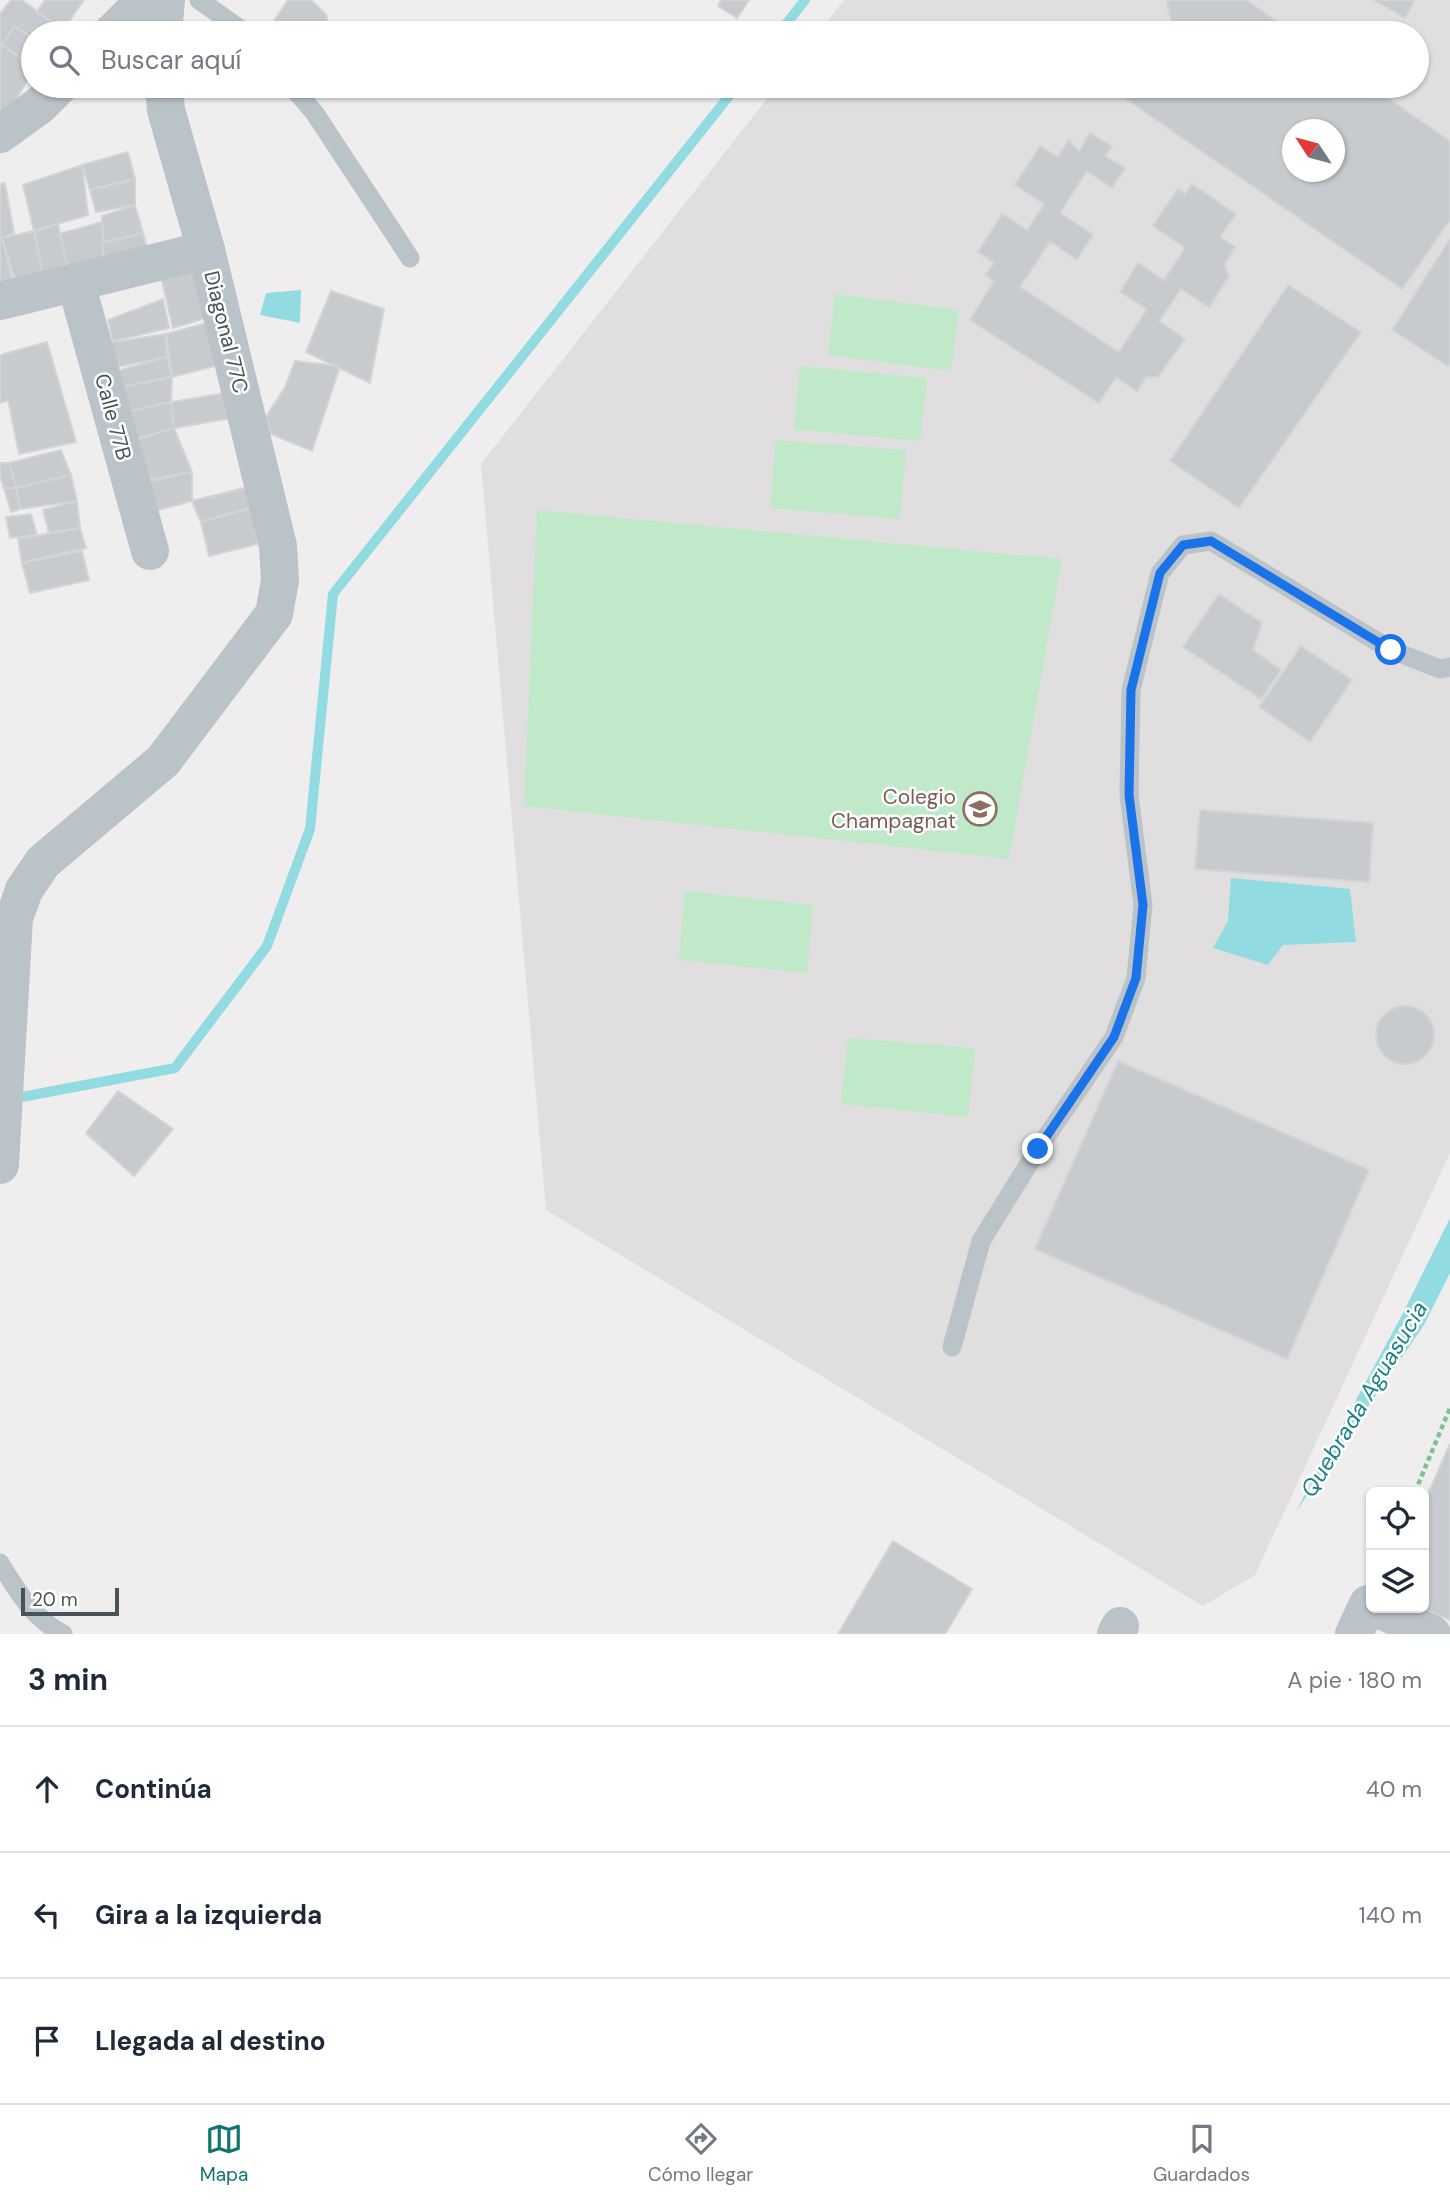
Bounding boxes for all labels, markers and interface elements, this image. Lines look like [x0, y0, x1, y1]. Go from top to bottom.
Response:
search box [21, 21, 1429, 98]
icon: search [45, 41, 83, 79]
text: Buscar aquí [101, 43, 241, 77]
north arrow [1282, 119, 1345, 182]
street label: Diagonal 77C [197, 268, 255, 396]
street label: Calle 77B [88, 371, 138, 463]
route start [1375, 634, 1406, 665]
place label: Colegio Champagnat [831, 783, 956, 835]
school or university icon: Colegio Champagnat [961, 790, 999, 828]
route end [1022, 1133, 1053, 1164]
water label: Quebrada Aguasucia [1294, 1295, 1434, 1503]
map controls [1366, 1487, 1429, 1613]
button: locate [1366, 1487, 1429, 1550]
button: layers [1366, 1550, 1429, 1613]
scale bar [21, 1585, 119, 1617]
text: 20 m [32, 1587, 78, 1612]
text: 3 min [28, 1660, 108, 1699]
text: A pie · 180 m [1287, 1665, 1422, 1695]
icon: ahead [28, 1770, 66, 1808]
text: Continúa [95, 1772, 212, 1806]
text: 40 m [1366, 1774, 1422, 1804]
icon: left [28, 1896, 66, 1934]
text: Gira a la izquierda [95, 1898, 322, 1932]
text: 140 m [1359, 1900, 1422, 1930]
icon: arrive [28, 2022, 66, 2060]
text: Llegada al destino [95, 2024, 326, 2058]
tab: Mapa [200, 2120, 248, 2187]
tab: Cómo llegar [648, 2120, 753, 2187]
tab: Guardados [1153, 2120, 1250, 2187]

